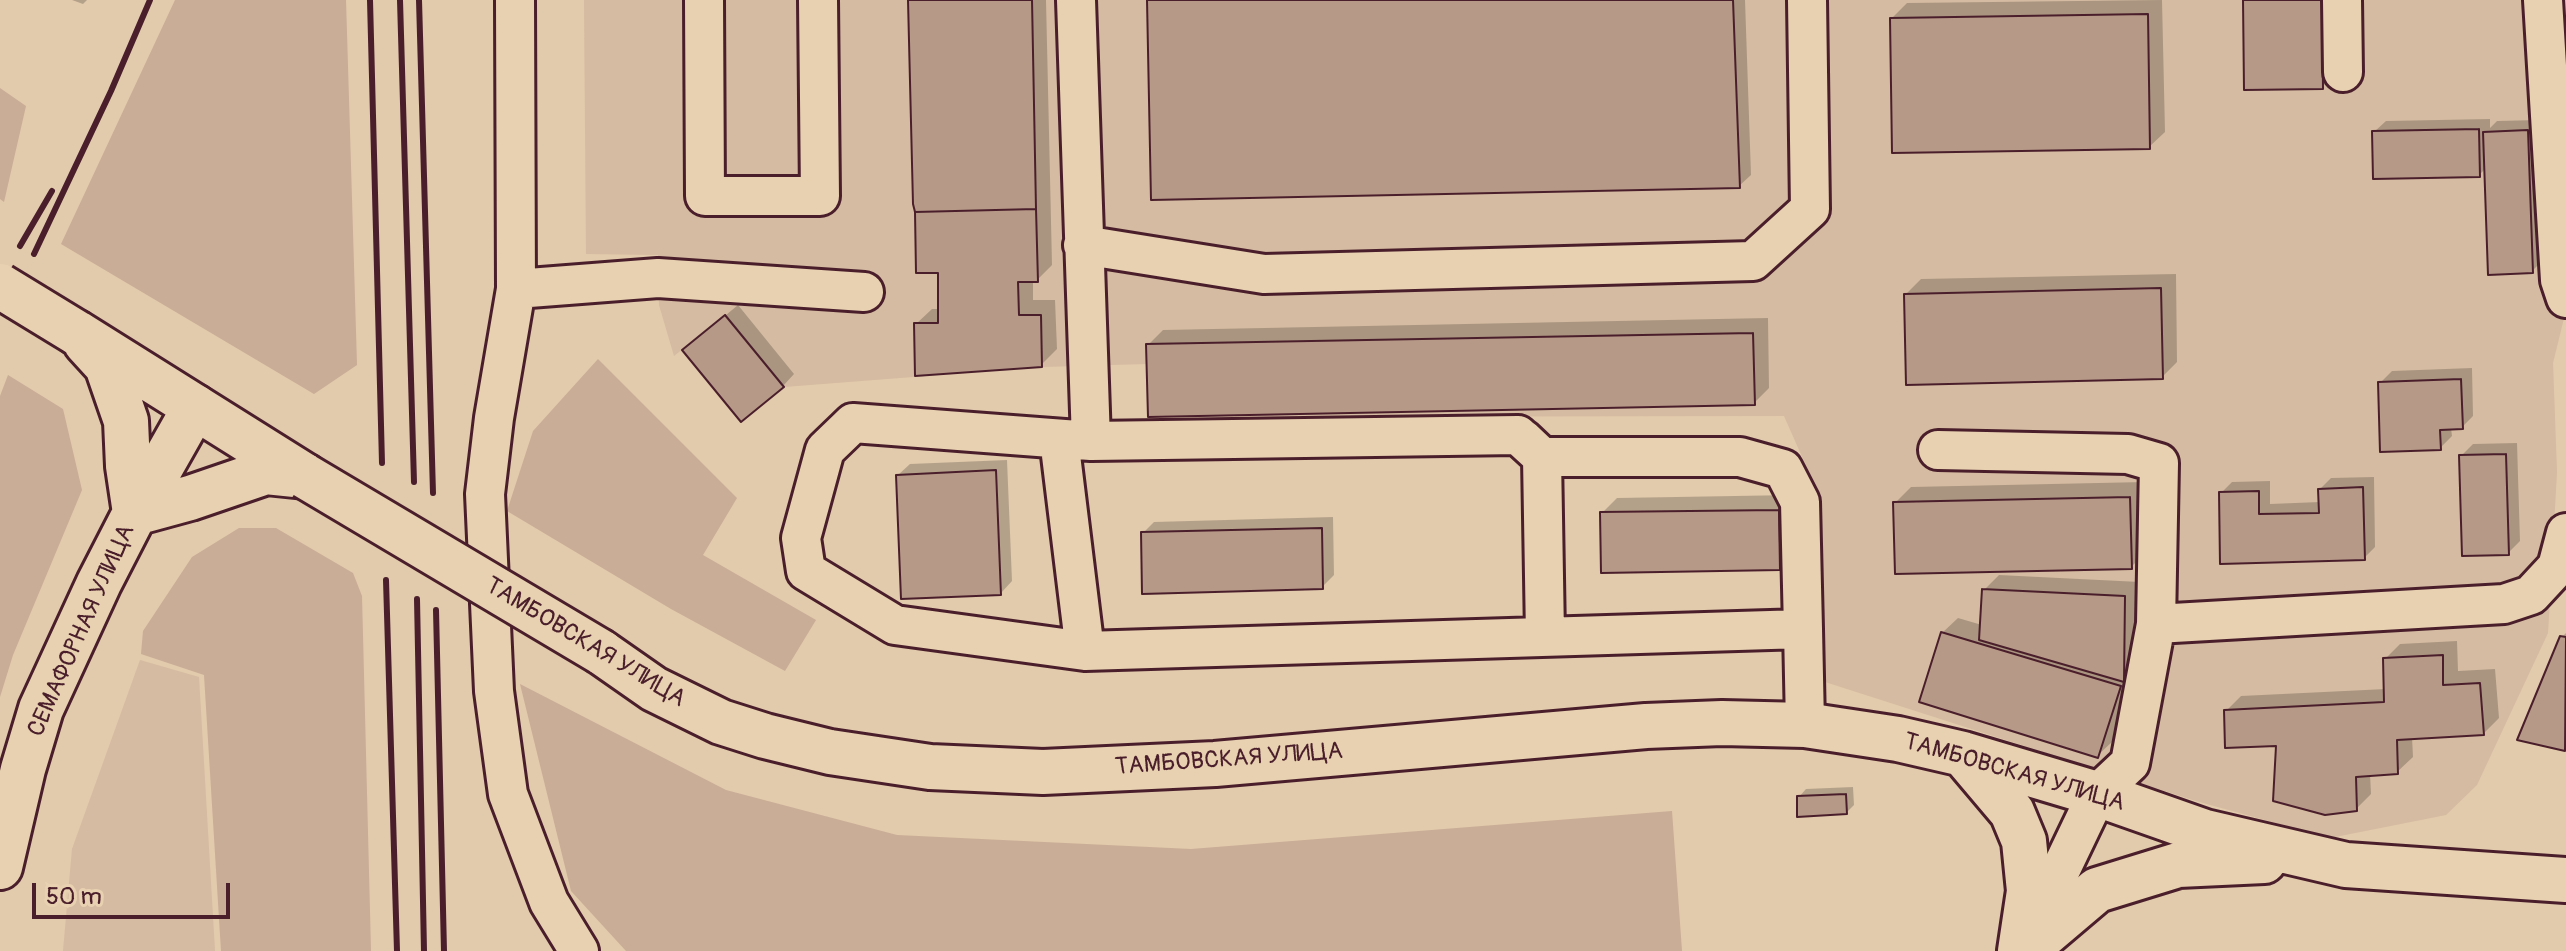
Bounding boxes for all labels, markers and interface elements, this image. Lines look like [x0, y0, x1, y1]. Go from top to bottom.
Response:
street label: СЕМАФОРНАЯ УЛИЦА [22, 521, 142, 741]
street label: ТАМБОВСКАЯ УЛИЦА [480, 572, 690, 714]
street label: ТАМБОВСКАЯ УЛИЦА [1900, 728, 2128, 818]
street label: ТАМБОВСКАЯ УЛИЦА [1114, 738, 1344, 782]
scale bar [36, 867, 234, 917]
text: 50 m [46, 882, 102, 911]

